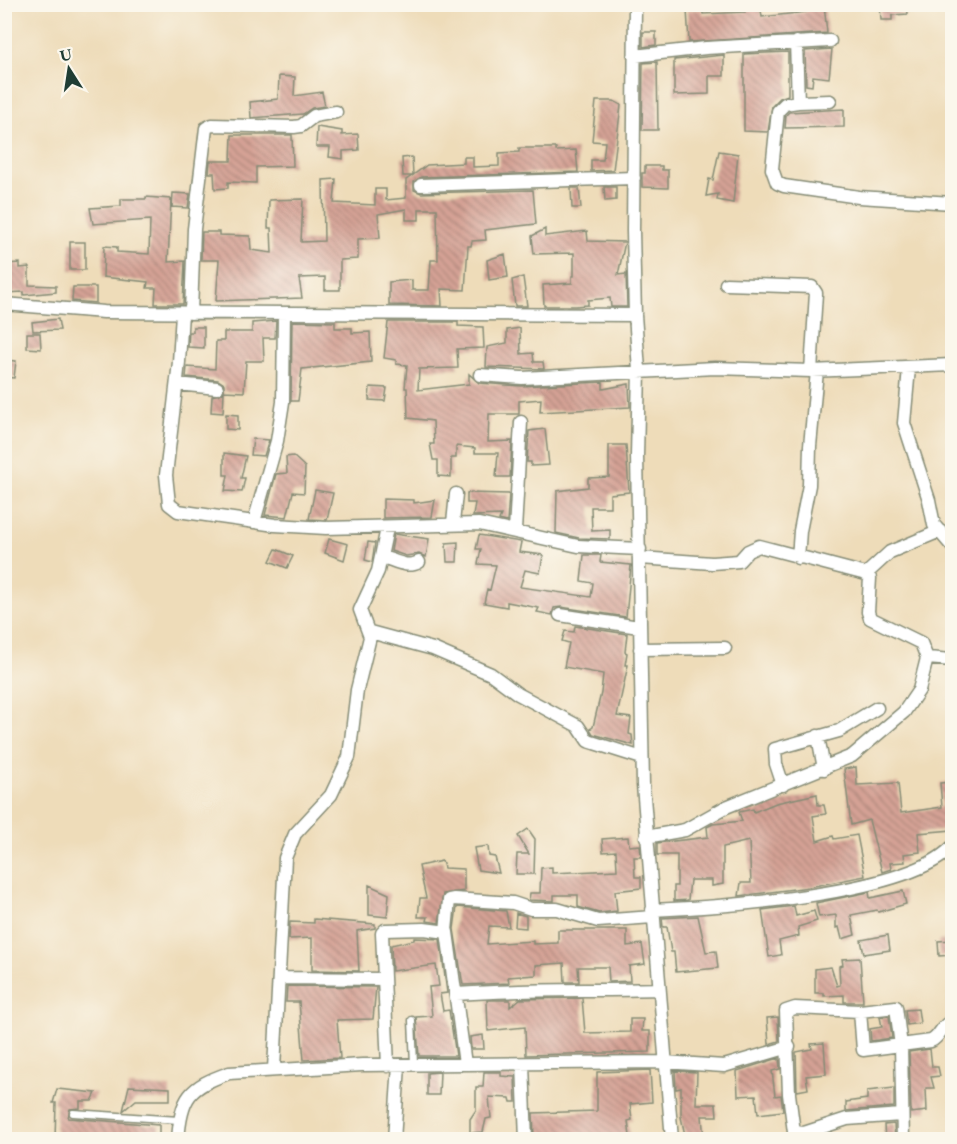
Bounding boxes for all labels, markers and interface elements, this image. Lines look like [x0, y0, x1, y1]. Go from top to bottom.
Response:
north arrow [39, 39, 99, 99]
text: U [58, 43, 74, 66]

